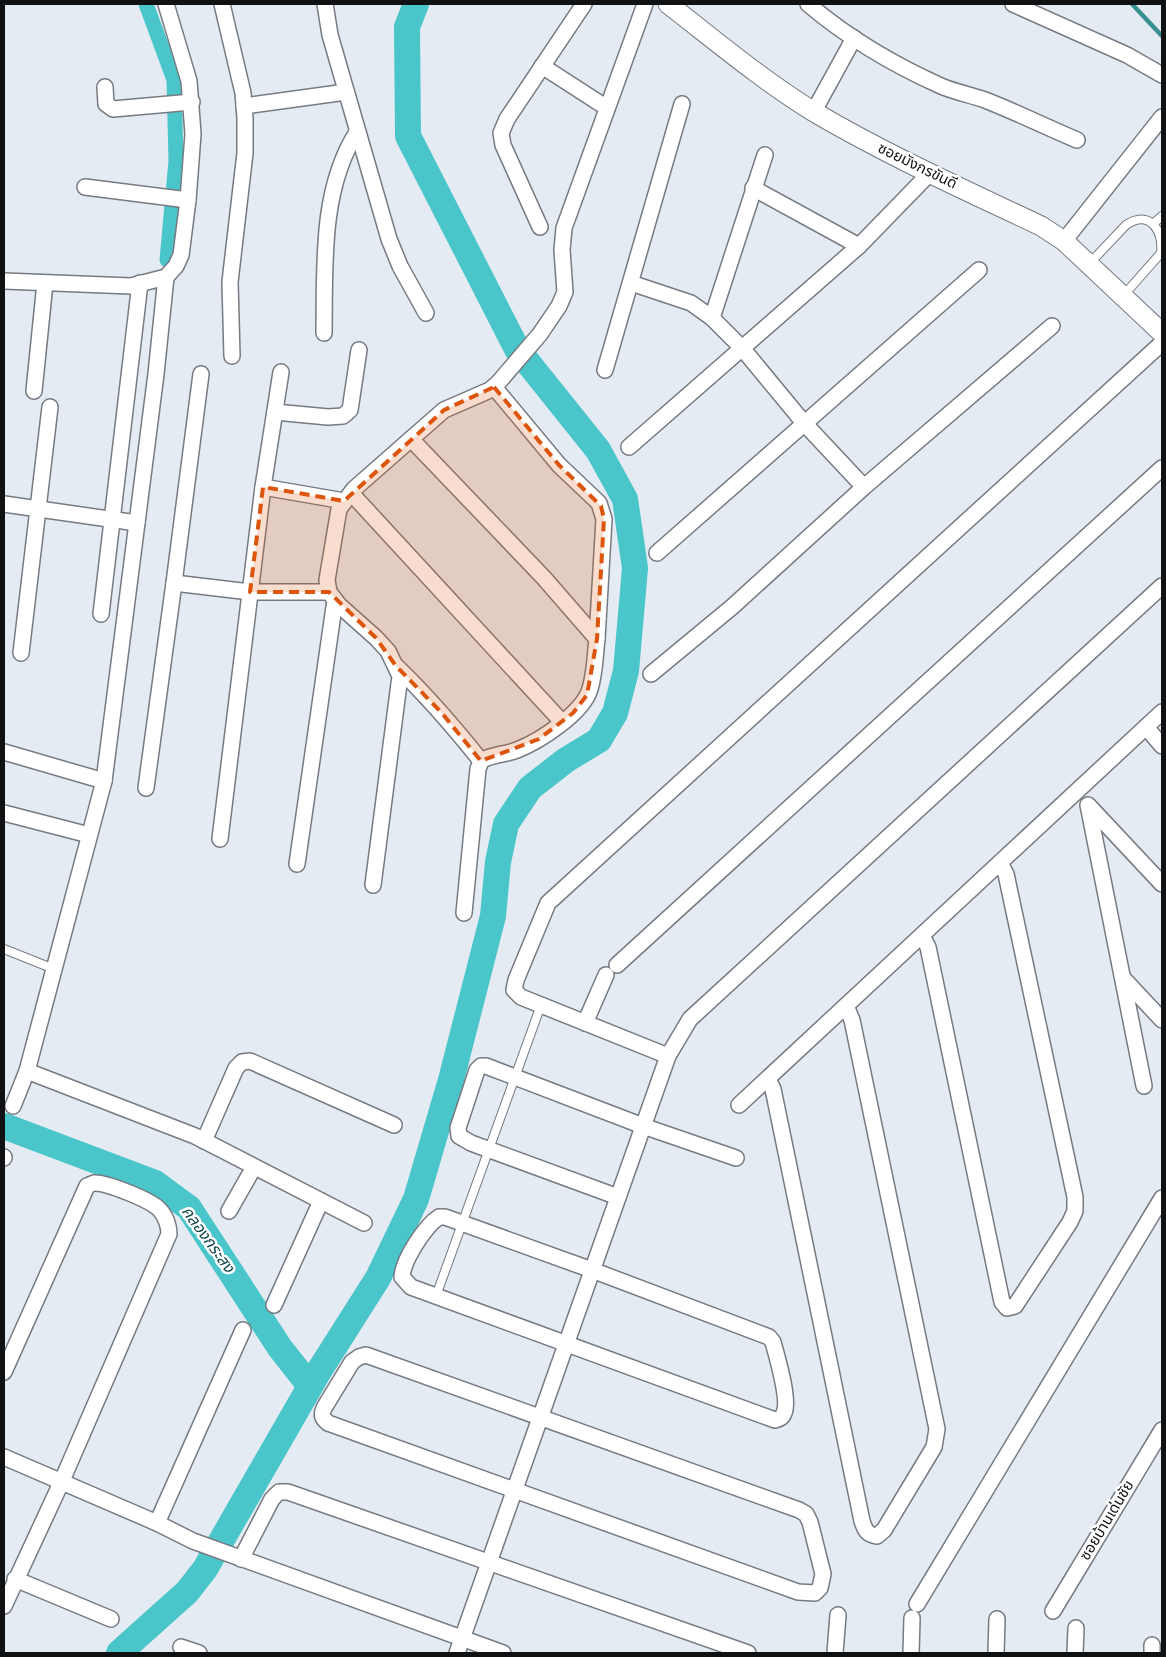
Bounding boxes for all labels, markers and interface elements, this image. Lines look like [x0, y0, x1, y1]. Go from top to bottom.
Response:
street label: ซอยมังกรขันดี [874, 140, 960, 194]
water label: คลองกระสง [176, 1203, 239, 1278]
street label: ซอยบ้านเด่นชัย [1076, 1477, 1139, 1564]

